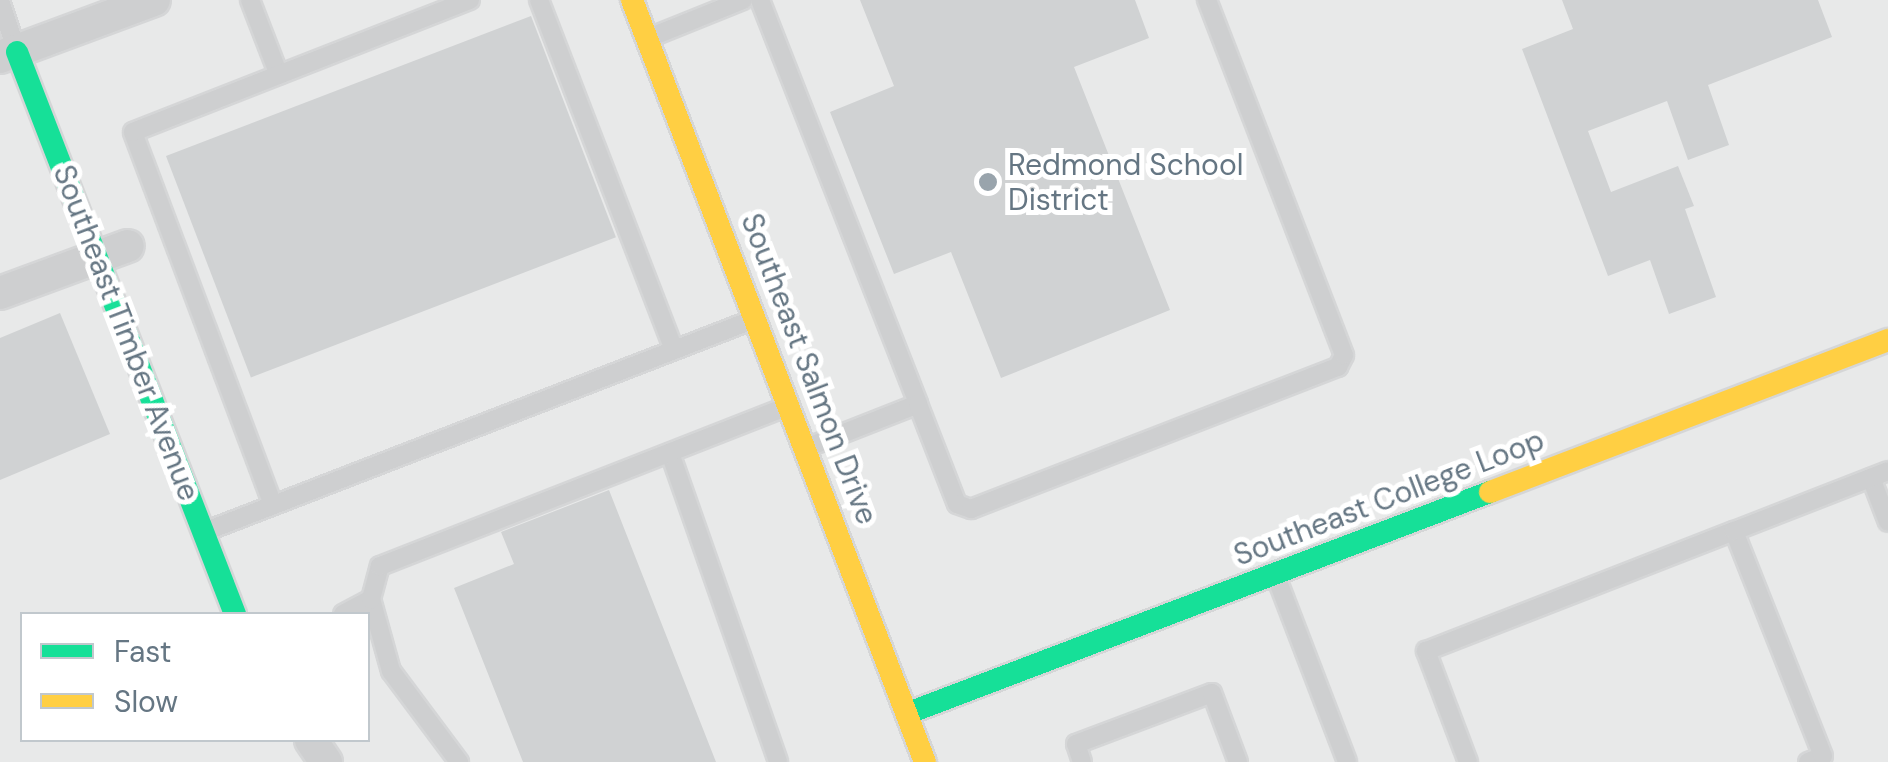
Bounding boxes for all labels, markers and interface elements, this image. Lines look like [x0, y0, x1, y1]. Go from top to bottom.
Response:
place label: Redmond School District [1008, 147, 1243, 218]
street label: Southeast Timber Avenue [45, 160, 207, 506]
marker: Redmond School District [977, 171, 999, 193]
street label: Southeast Salmon Drive [733, 208, 885, 530]
street label: Southeast College Loop [1229, 422, 1549, 574]
legend [20, 612, 370, 742]
text: Fast [114, 632, 172, 671]
text: Slow [114, 682, 178, 721]

